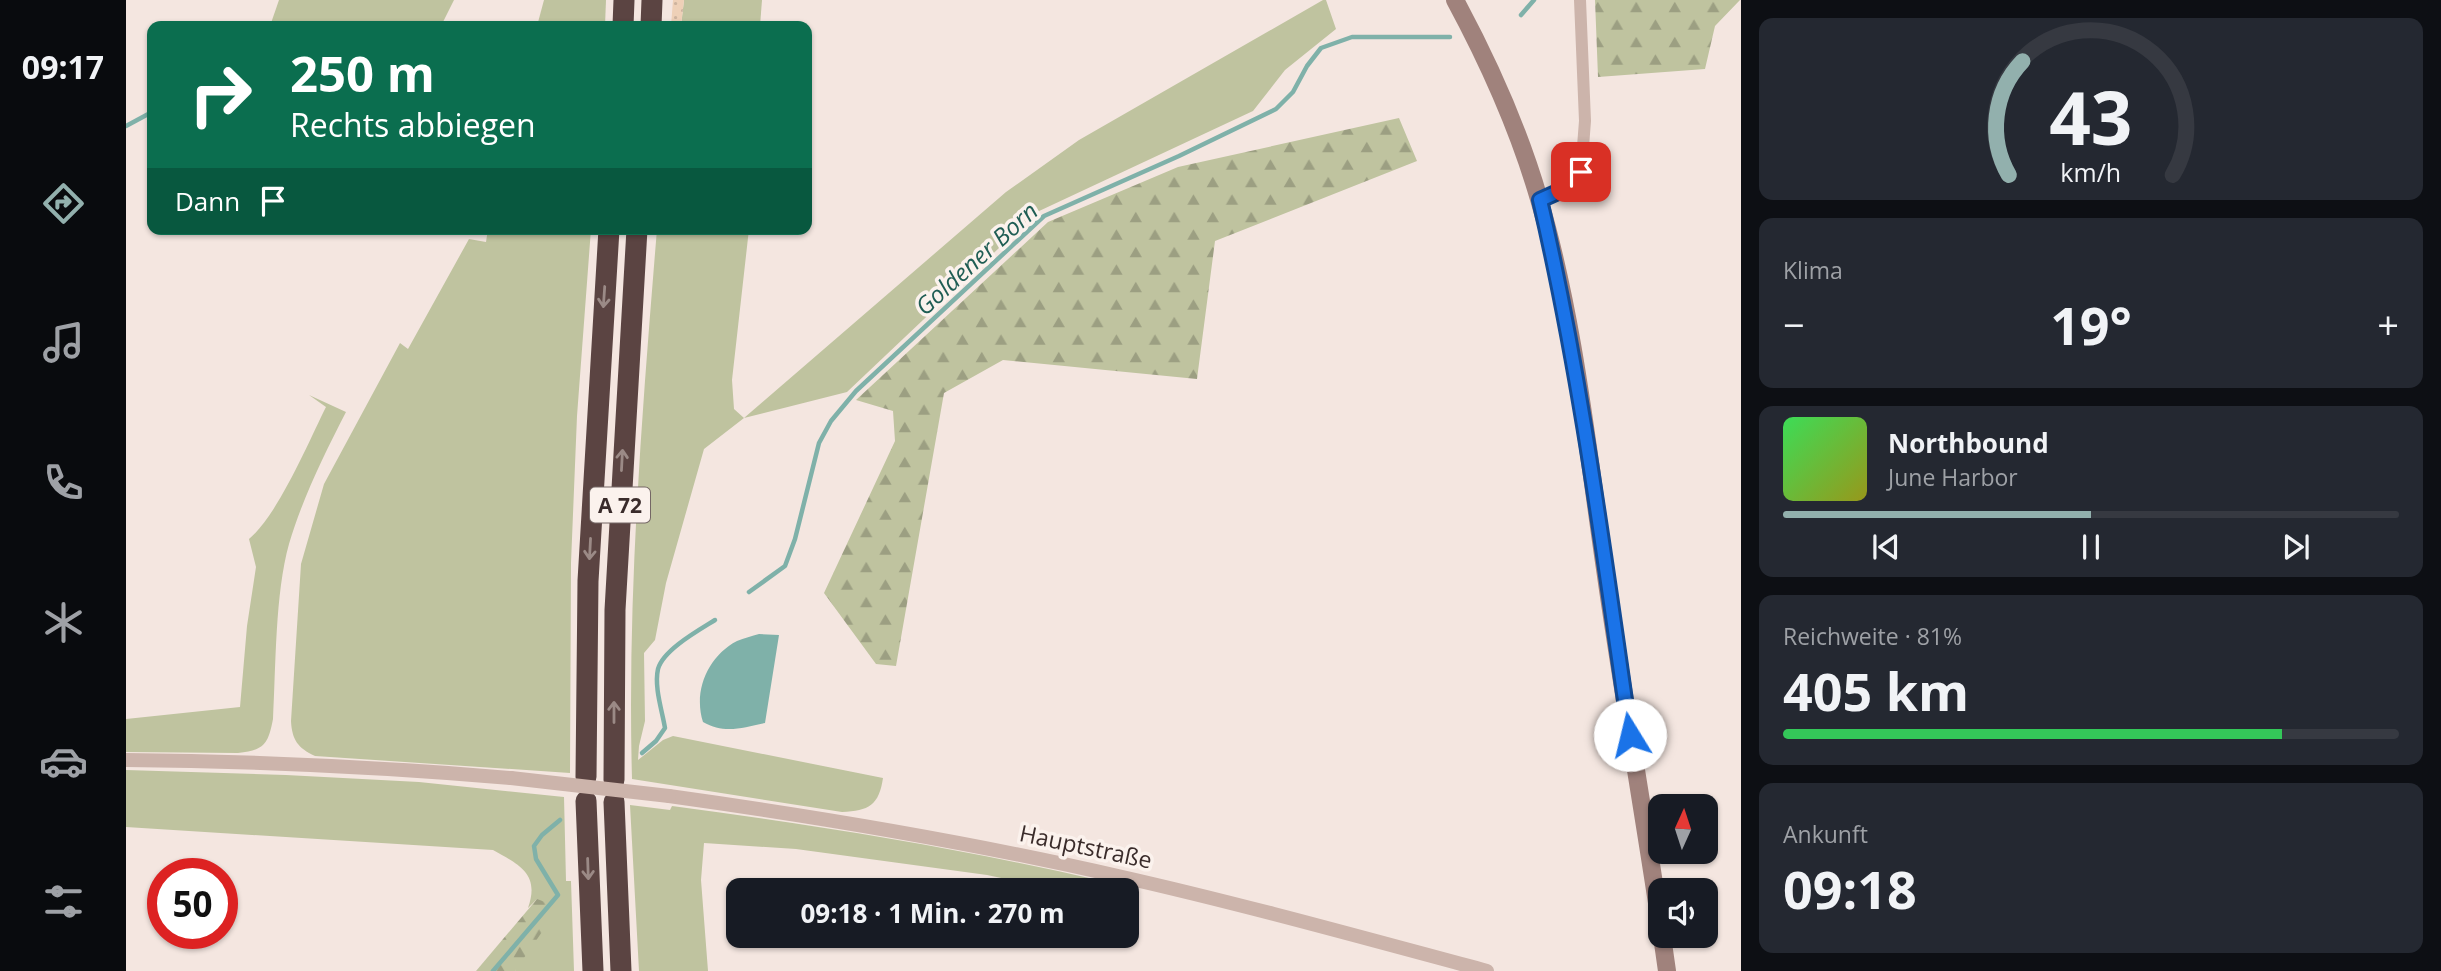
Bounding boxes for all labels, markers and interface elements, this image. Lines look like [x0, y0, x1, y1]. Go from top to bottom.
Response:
text: 250 m [290, 40, 435, 106]
text: 09:17 [22, 45, 104, 88]
icon: right [175, 49, 266, 140]
text: 43 [2049, 67, 2133, 166]
text: Rechts abbiegen [290, 103, 536, 146]
pin [1551, 142, 1611, 202]
icon: arrive [1562, 153, 1600, 191]
text: km/h [2061, 155, 2121, 189]
icon: directions [39, 179, 88, 228]
icon: arrive [254, 182, 292, 220]
text: Dann [175, 183, 240, 219]
water label: Goldener Born [908, 194, 1044, 322]
text: Klima [1783, 254, 1843, 286]
one-way arrow [597, 286, 610, 308]
text: 19° [2050, 289, 2132, 360]
text: − [1783, 298, 1805, 350]
text: + [2377, 298, 2399, 350]
icon: music [39, 318, 88, 367]
text: Northbound [1888, 425, 2049, 461]
one-way arrow [616, 449, 629, 472]
icon: phone [39, 458, 88, 507]
text: June Harbor [1888, 461, 2018, 493]
road number: A 72 [590, 488, 650, 522]
icon: previous [1867, 528, 1905, 566]
icon: pause [2072, 528, 2110, 566]
icon: next [2277, 528, 2315, 566]
one-way arrow [583, 537, 596, 560]
icon: climate [39, 598, 88, 647]
text: Reichweite · 81% [1783, 620, 1962, 652]
text: 405 km [1783, 655, 1969, 726]
position arrow [1593, 698, 1667, 772]
one-way arrow [607, 701, 621, 724]
icon: car [39, 737, 88, 786]
north arrow [1648, 794, 1718, 864]
map controls [1648, 794, 1718, 948]
street label: Hauptstraße [1017, 816, 1155, 876]
text: Ankunft [1783, 818, 1868, 850]
text: 09:18 [1783, 853, 1917, 924]
one-way arrow [581, 857, 595, 880]
speed limit sign: 50 [147, 858, 238, 949]
icon: filters [39, 877, 88, 926]
button: sound [1648, 878, 1718, 948]
text: 09:18 · 1 Min. · 270 m [800, 895, 1065, 931]

